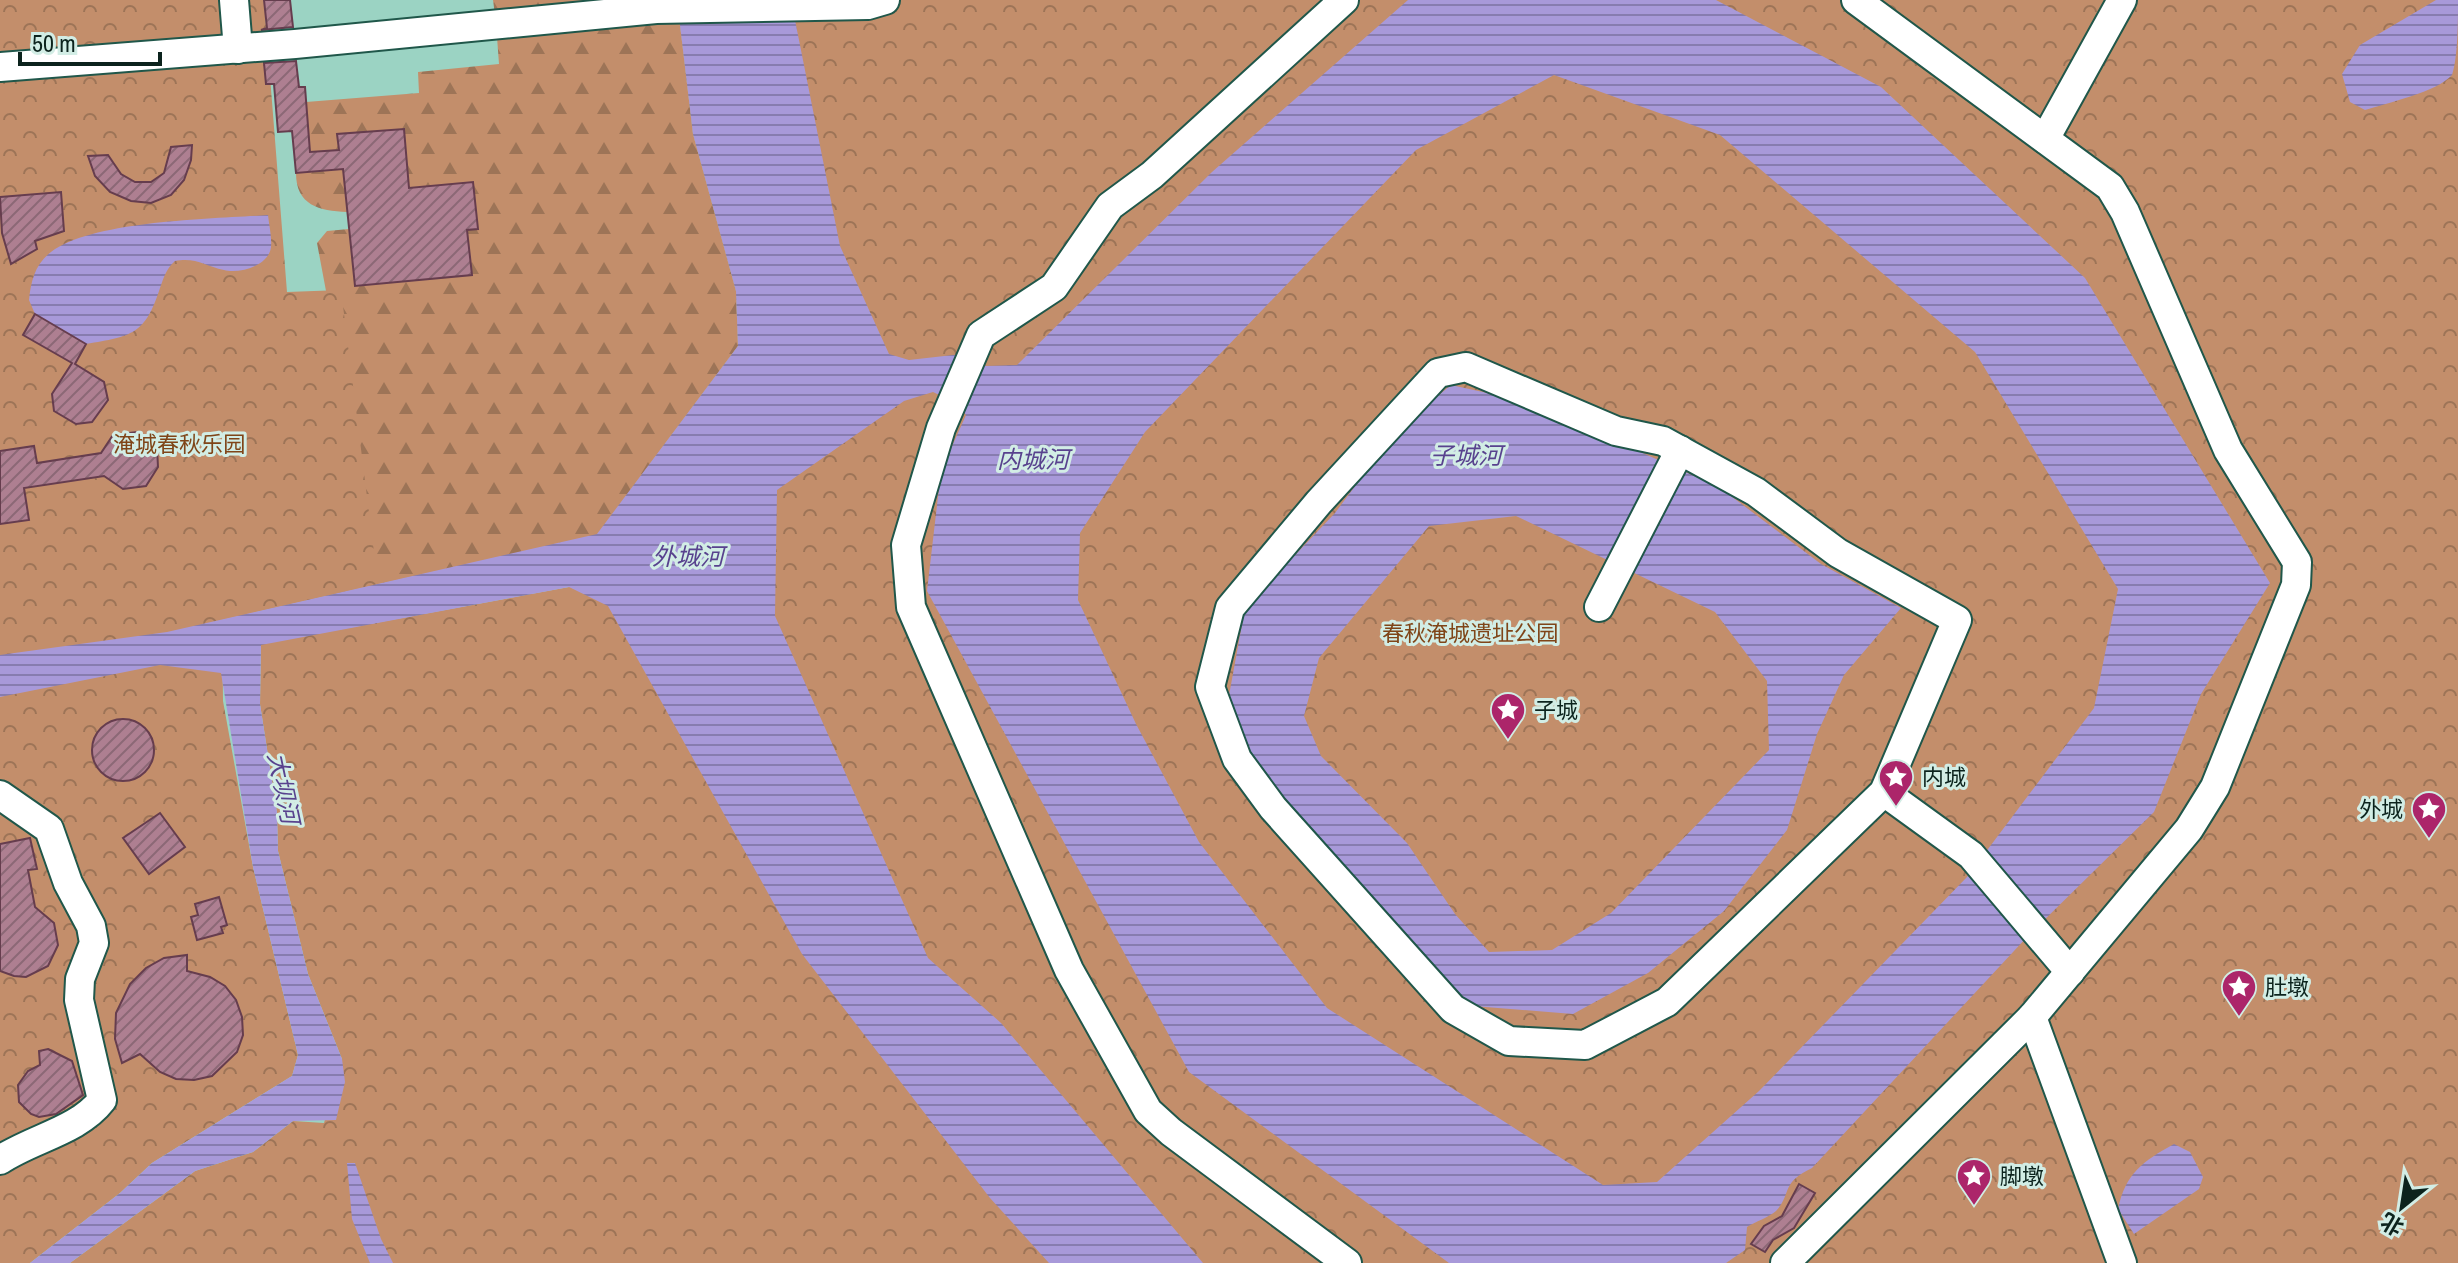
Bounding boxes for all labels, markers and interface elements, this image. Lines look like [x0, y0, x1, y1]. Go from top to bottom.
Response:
scale bar [20, 16, 160, 66]
text: 50 m [32, 27, 76, 59]
park label: 淹城春秋乐园 [113, 429, 245, 459]
water label: 子城河 [1430, 439, 1506, 471]
water label: 内城河 [997, 443, 1073, 475]
water label: 外城河 [652, 540, 728, 572]
park label: 春秋淹城遗址公园 [1382, 618, 1558, 648]
place icon: 子城 [1489, 691, 1527, 741]
place label: 子城 [1534, 695, 1578, 725]
water label: 大坝河 [261, 749, 308, 830]
place icon: 内城 [1877, 758, 1915, 808]
place label: 内城 [1922, 762, 1966, 792]
place icon: 外城 [2410, 790, 2448, 840]
place label: 外城 [2359, 794, 2403, 824]
place icon: 肚墩 [2220, 968, 2258, 1018]
place label: 肚墩 [2265, 972, 2309, 1002]
place icon: 脚墩 [1955, 1157, 1993, 1207]
place label: 脚墩 [2000, 1161, 2044, 1191]
north arrow [2362, 1167, 2442, 1247]
text: 北 [2375, 1206, 2409, 1243]

